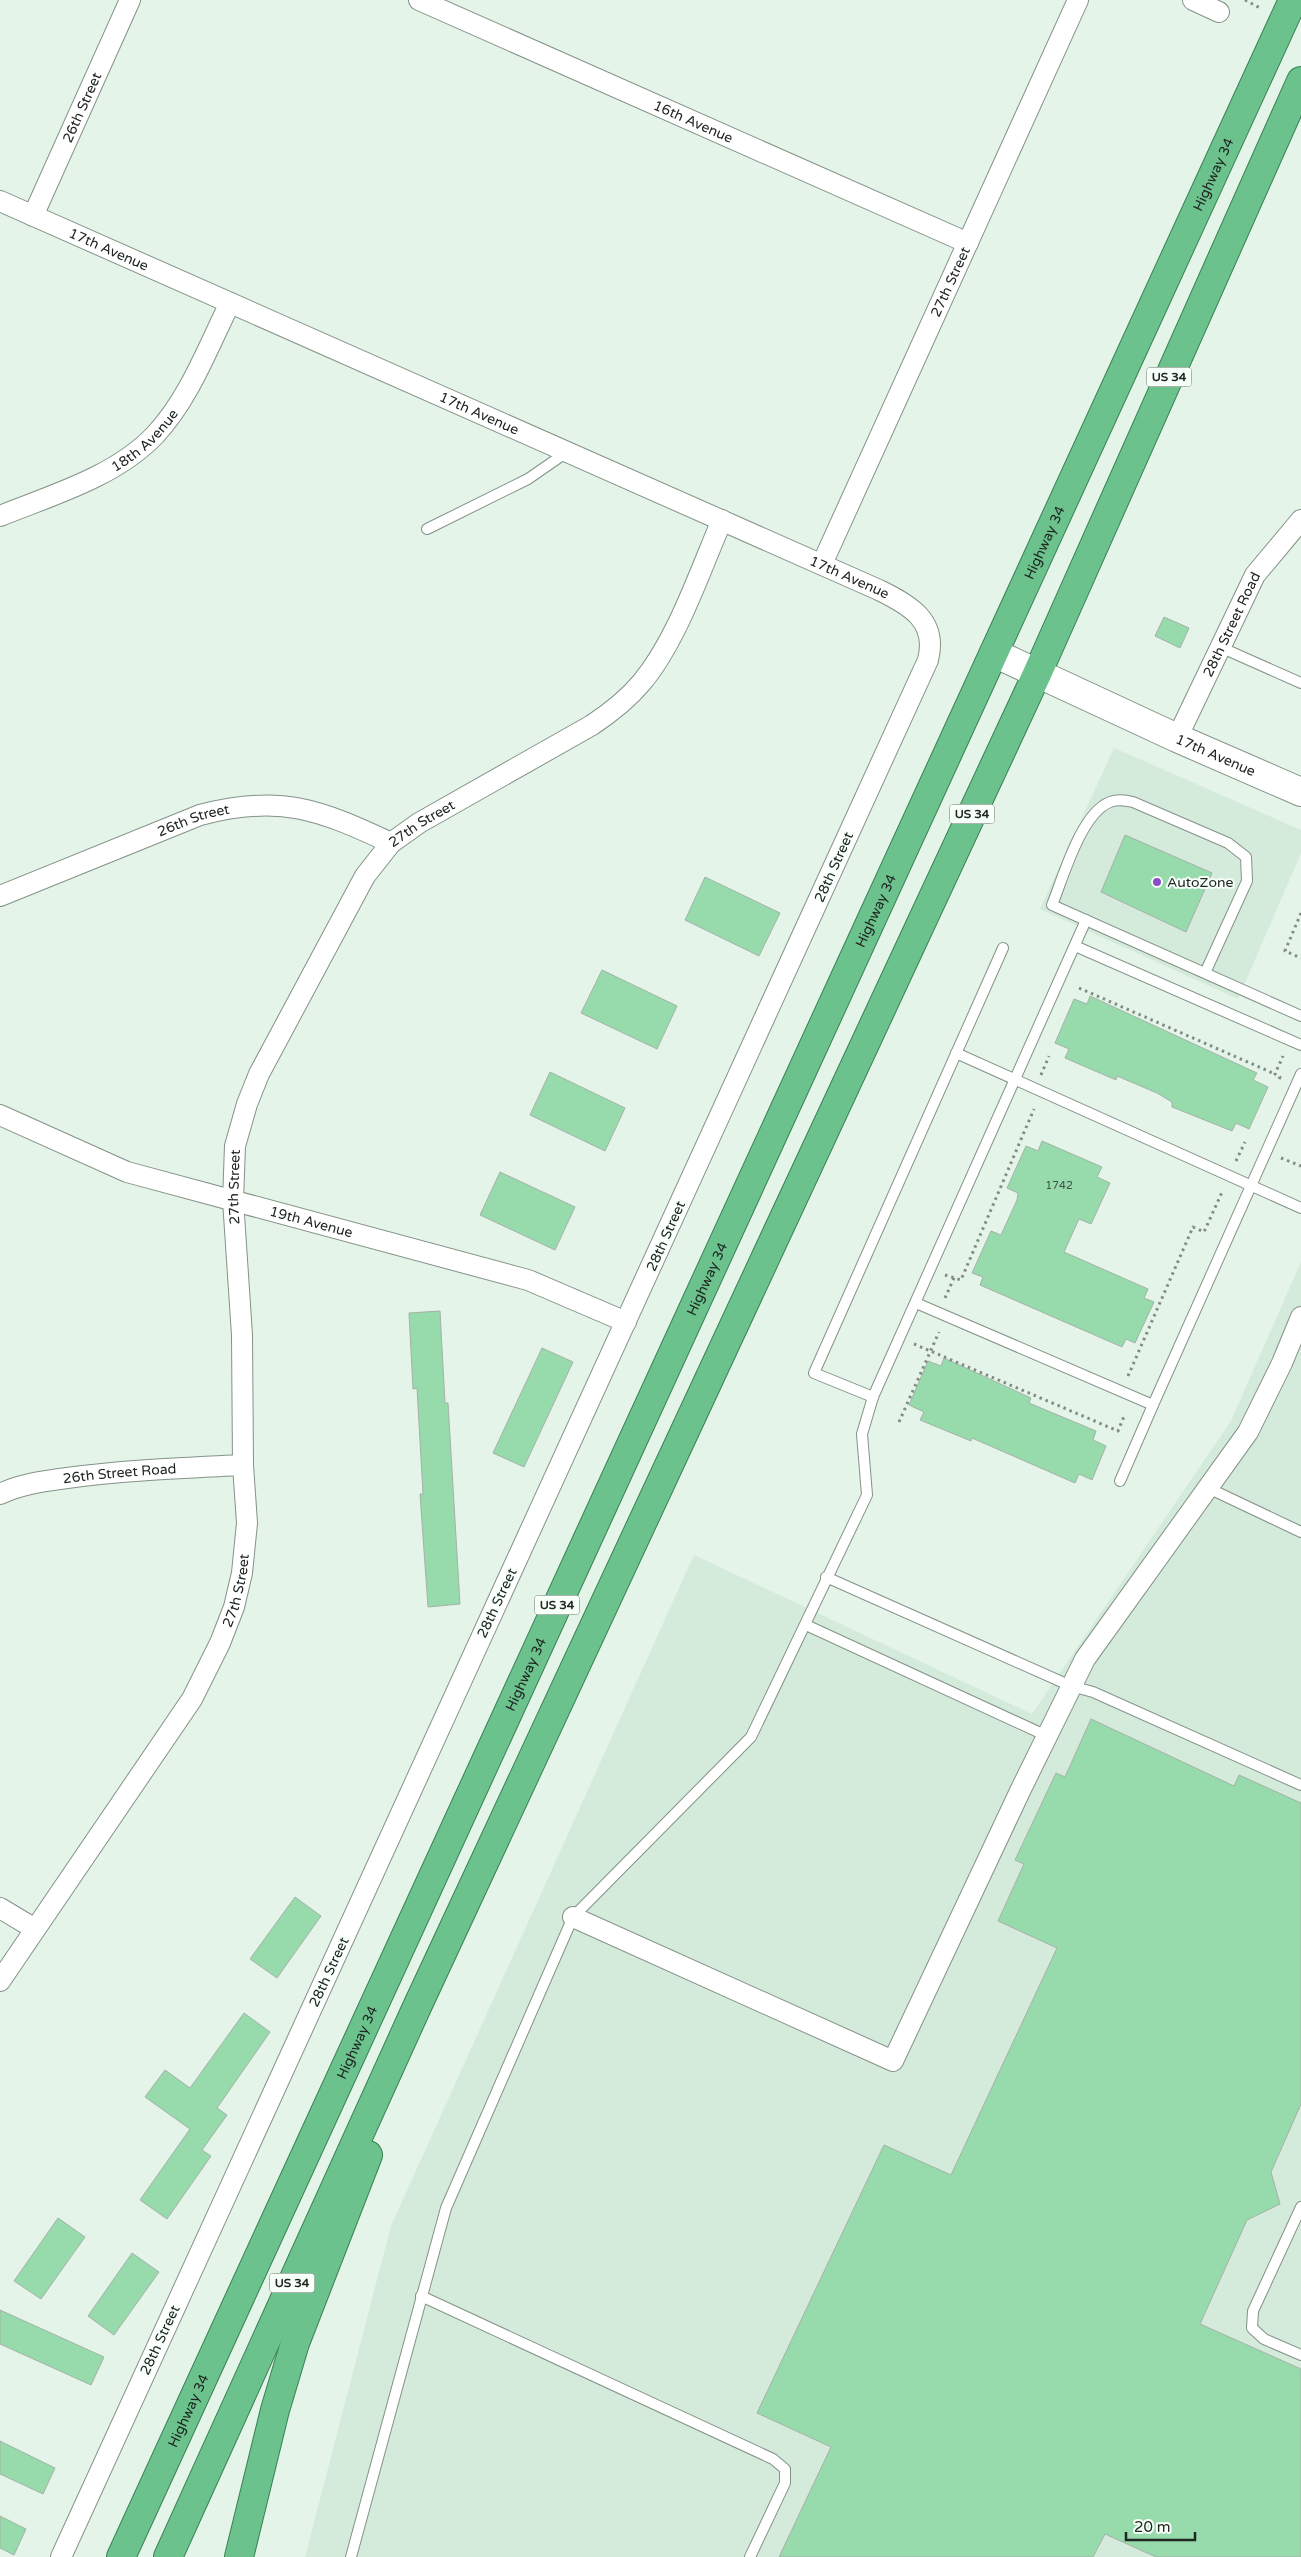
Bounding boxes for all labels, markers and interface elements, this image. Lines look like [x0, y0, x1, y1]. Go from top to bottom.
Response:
street label: 26th Street [59, 69, 105, 145]
street label: 16th Avenue [651, 96, 736, 146]
street label: Highway 34 [1189, 135, 1237, 214]
street label: 17th Avenue [66, 224, 151, 274]
street label: 27th Street [927, 243, 974, 319]
road number: US 34 [1146, 368, 1192, 387]
street label: 17th Avenue [437, 388, 522, 438]
street label: 18th Avenue [108, 406, 181, 475]
street label: Highway 34 [1020, 503, 1069, 582]
street label: 17th Avenue [807, 552, 892, 602]
street label: 28th Street Road [1199, 569, 1264, 679]
street label: 17th Avenue [1173, 730, 1258, 780]
street label: 27th Street [385, 796, 458, 851]
street label: 26th Street [155, 800, 231, 840]
road number: US 34 [950, 804, 994, 824]
street label: 28th Street [811, 829, 857, 905]
street label: Highway 34 [851, 871, 900, 950]
place label: AutoZone [1167, 874, 1234, 891]
marker: AutoZone [1151, 876, 1163, 888]
street label: 27th Street [224, 1148, 243, 1225]
house number: 1742 [1045, 1179, 1073, 1192]
street label: 28th Street [643, 1198, 689, 1274]
street label: 19th Avenue [268, 1202, 355, 1241]
street label: Highway 34 [683, 1239, 731, 1318]
street label: 26th Street Road [62, 1460, 177, 1487]
street label: 27th Street [218, 1552, 252, 1630]
street label: 28th Street [473, 1565, 521, 1641]
road number: US 34 [534, 1596, 580, 1614]
street label: Highway 34 [501, 1635, 550, 1714]
street label: 28th Street [305, 1934, 353, 2010]
street label: Highway 34 [333, 2003, 381, 2082]
road number: US 34 [270, 2274, 314, 2292]
street label: 28th Street [136, 2302, 184, 2378]
street label: Highway 34 [164, 2371, 212, 2450]
scale bar [1126, 2510, 1195, 2542]
text: 20 m [1134, 2518, 1171, 2536]

